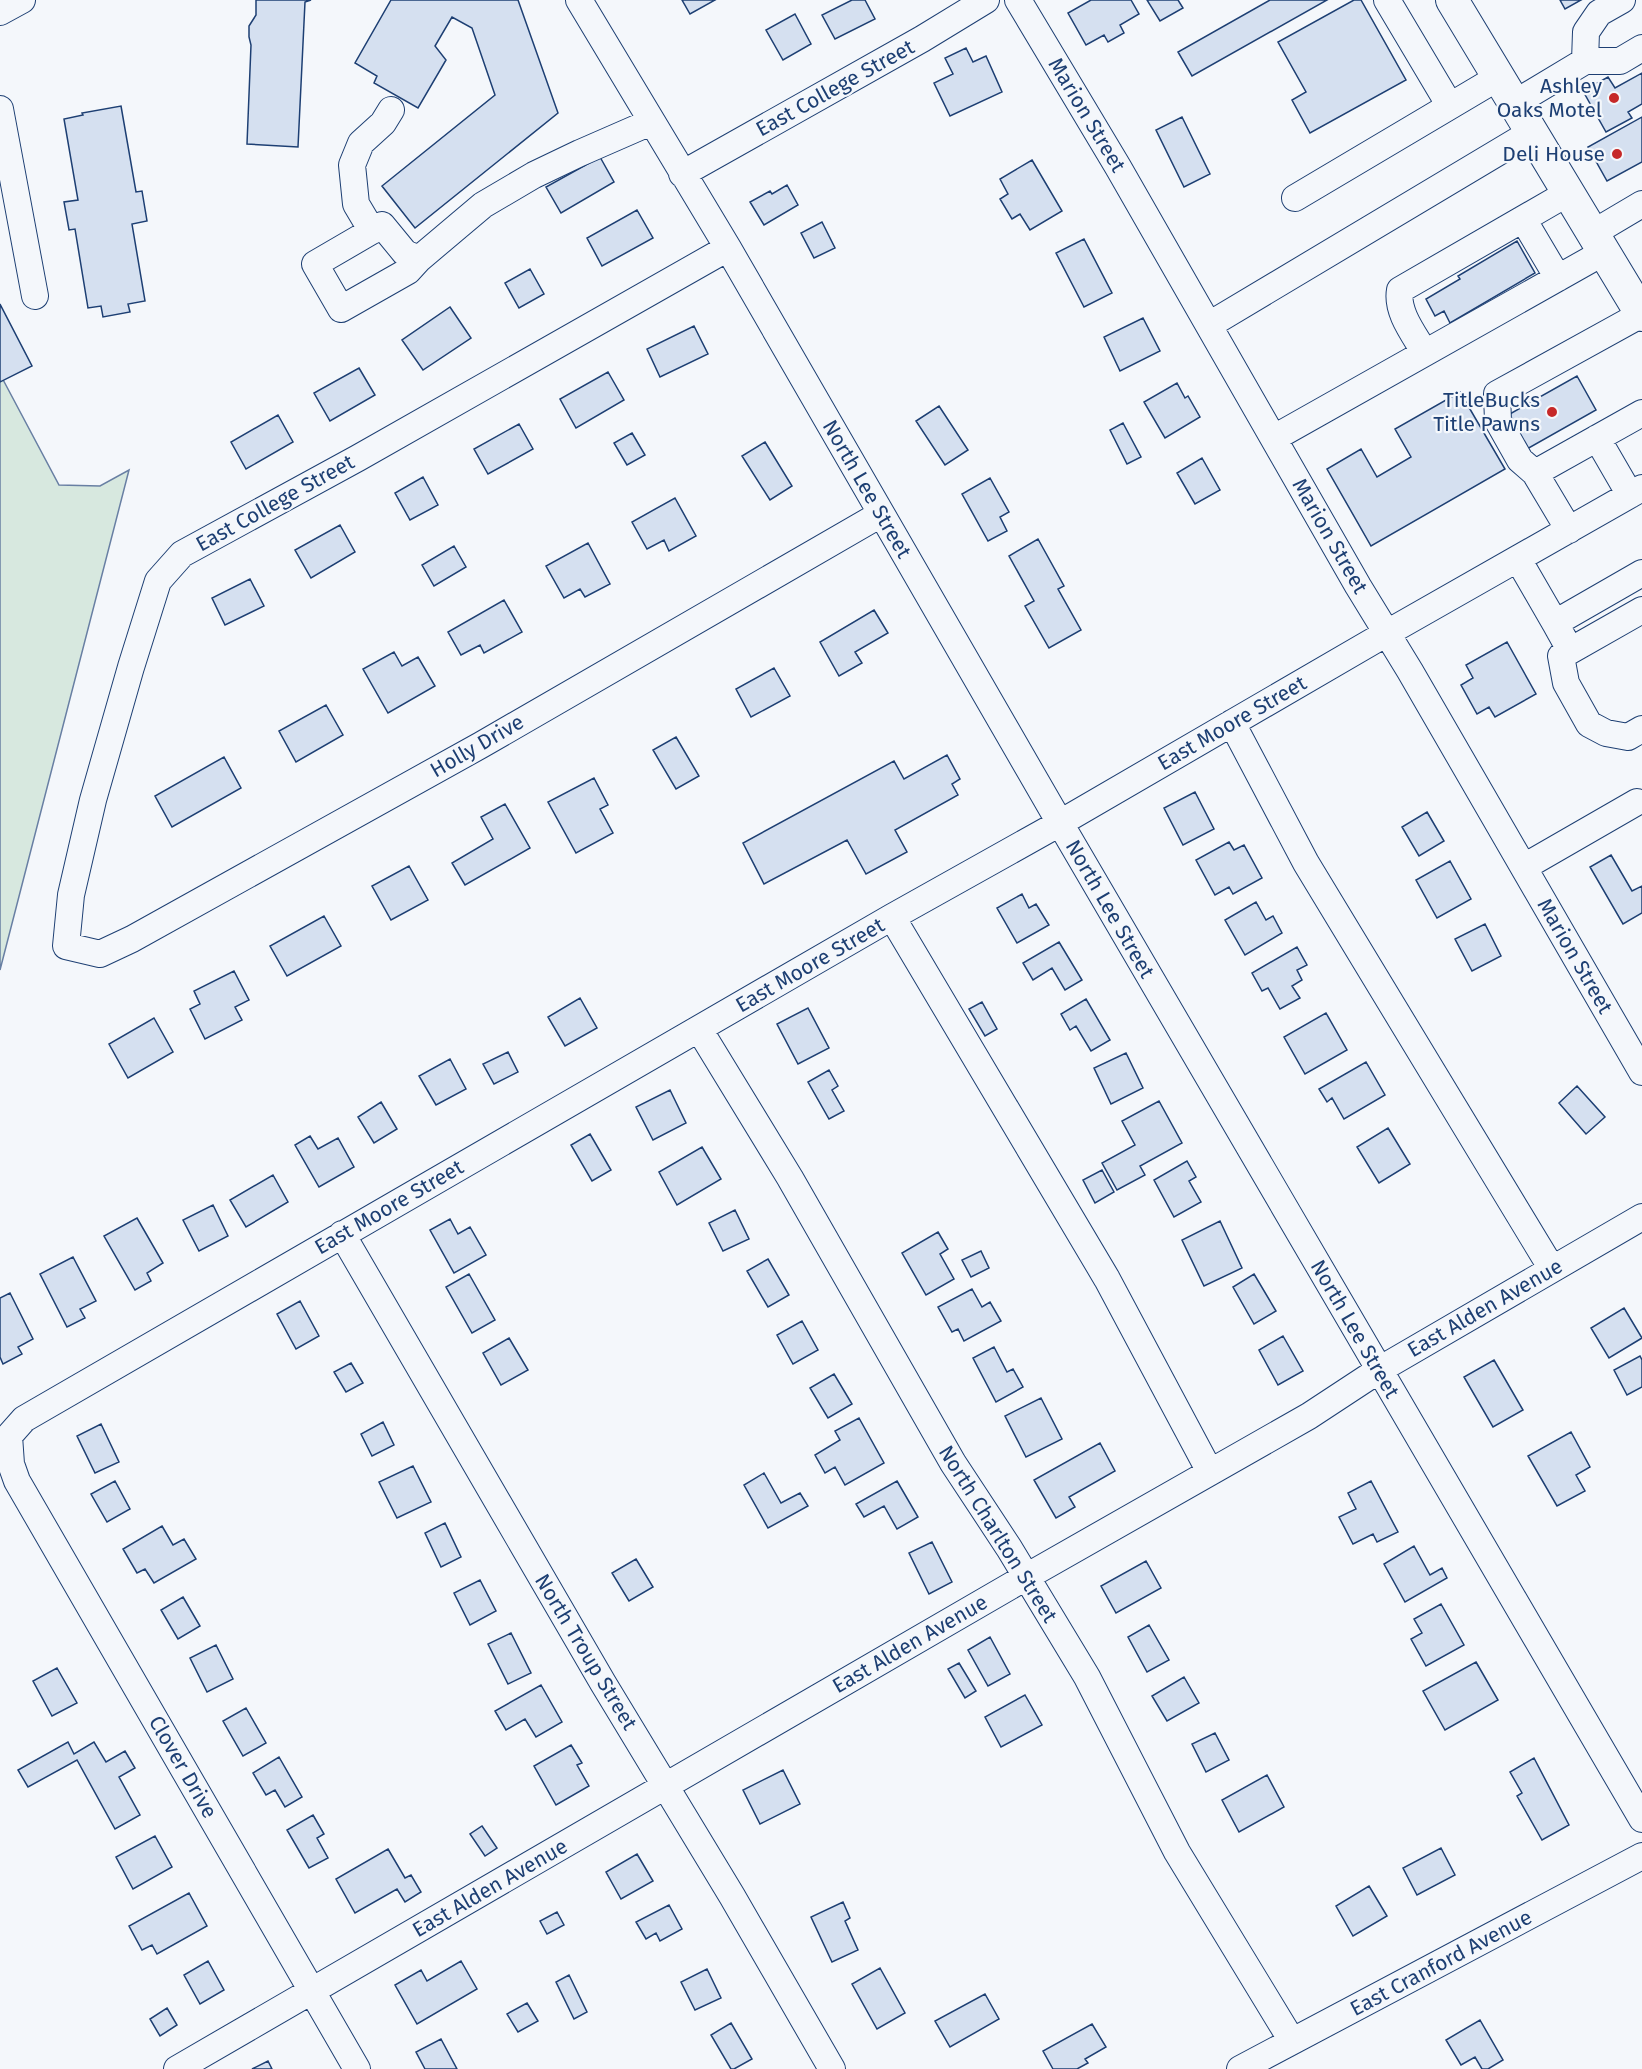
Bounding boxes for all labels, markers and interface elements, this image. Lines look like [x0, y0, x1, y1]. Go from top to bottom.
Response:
street label: East College Street [751, 34, 919, 142]
street label: Marion Street [1043, 53, 1132, 177]
place label: Ashley Oaks Motel [1497, 73, 1603, 123]
marker: Ashley Oaks Motel [1607, 91, 1621, 105]
place label: Deli House [1502, 141, 1605, 167]
marker: Deli House [1610, 147, 1624, 161]
place label: TitleBucks Title Pawns [1433, 387, 1540, 437]
marker: TitleBucks Title Pawns [1545, 405, 1559, 419]
street label: North Lee Street [817, 415, 917, 563]
street label: East College Street [191, 449, 359, 557]
street label: Marion Street [1287, 474, 1374, 599]
street label: East Moore Street [1153, 670, 1311, 776]
street label: Holly Drive [426, 709, 528, 783]
street label: North Lee Street [1060, 835, 1160, 983]
street label: Marion Street [1532, 894, 1619, 1019]
street label: East Moore Street [731, 912, 889, 1018]
street label: East Moore Street [310, 1154, 468, 1260]
street label: East Alden Avenue [1403, 1253, 1567, 1363]
street label: North Lee Street [1305, 1255, 1405, 1403]
street label: North Charlton Street [933, 1441, 1063, 1628]
street label: North Troup Street [529, 1569, 643, 1735]
street label: East Alden Avenue [828, 1589, 992, 1699]
street label: Clover Drive [143, 1711, 223, 1823]
street label: East Alden Avenue [408, 1833, 572, 1943]
street label: East Cranford Avenue [1346, 1904, 1536, 2022]

